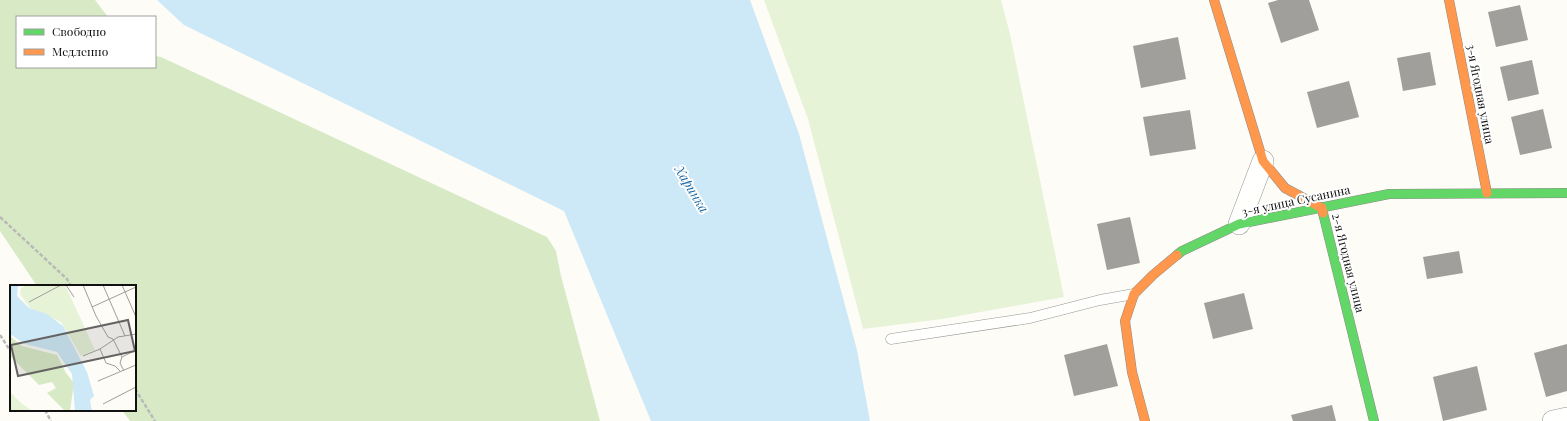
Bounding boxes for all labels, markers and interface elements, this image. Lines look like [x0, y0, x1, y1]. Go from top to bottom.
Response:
legend [16, 16, 156, 68]
text: Свободно [52, 23, 107, 39]
street label: 3-я Ягодная улица [1463, 42, 1499, 145]
text: Медленно [52, 43, 109, 59]
water label: Харинка [671, 161, 713, 216]
street label: 3-я улица Сусанина [1240, 181, 1351, 219]
street label: 2-я Ягодная улица [1329, 211, 1369, 314]
inset map [10, 285, 136, 411]

